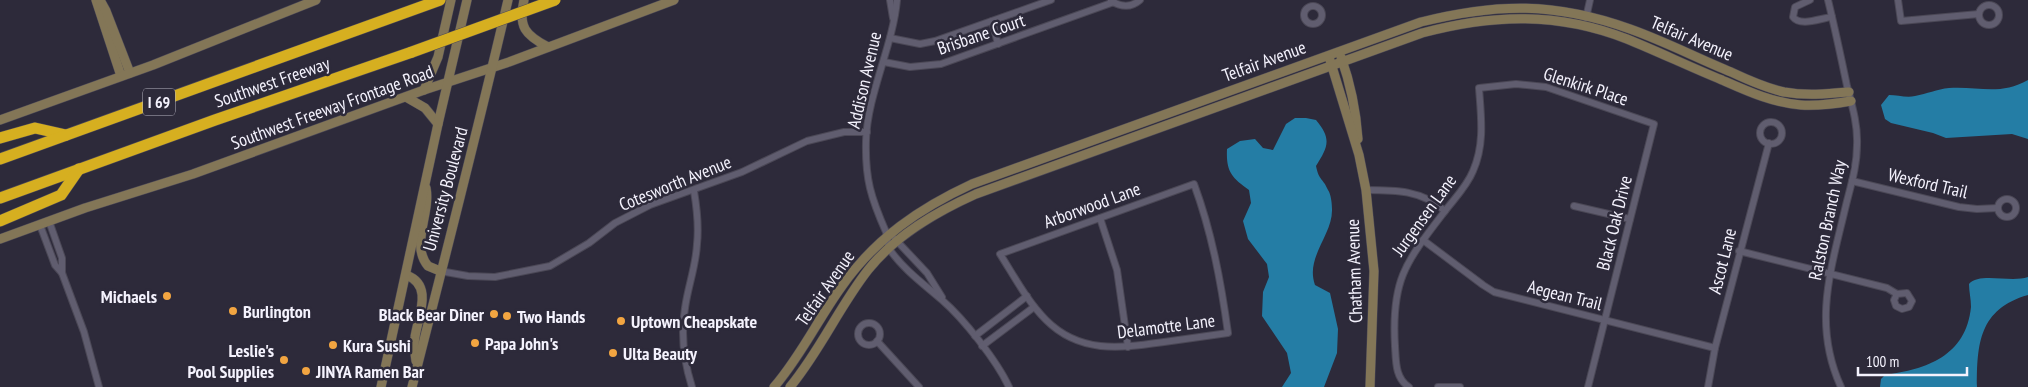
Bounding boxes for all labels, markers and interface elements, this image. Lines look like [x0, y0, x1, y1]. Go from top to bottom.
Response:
street label: Brisbane Court [934, 8, 1028, 60]
street label: Telfair Avenue [1647, 10, 1737, 66]
street label: Addison Avenue [842, 29, 886, 131]
street label: Telfair Avenue [1219, 35, 1309, 87]
street label: Southwest Freeway [211, 51, 333, 112]
street label: Southwest Freeway Frontage Road [228, 60, 436, 154]
street label: Glenkirk Place [1541, 62, 1631, 110]
road number: I 69 [143, 88, 175, 115]
street label: University Boulevard [417, 124, 473, 254]
street label: Cotesworth Avenue [615, 150, 735, 216]
street label: Ralston Branch Way [1803, 158, 1851, 282]
street label: Wexford Trail [1886, 163, 1971, 204]
street label: Jurgensen Lane [1386, 170, 1461, 261]
street label: Black Oak Drive [1591, 173, 1637, 273]
street label: Arborwood Lane [1040, 177, 1144, 233]
street label: Chatham Avenue [1341, 219, 1367, 323]
street label: Ascot Lane [1703, 226, 1741, 296]
street label: Telfair Avenue [791, 246, 859, 330]
street label: Aegean Trail [1525, 275, 1605, 316]
place label: Michaels [101, 285, 157, 308]
marker: Michaels [161, 290, 173, 302]
place label: Burlington [243, 300, 311, 323]
place label: Black Bear Diner [379, 303, 485, 326]
marker: Burlington [227, 305, 239, 317]
place label: Two Hands [517, 305, 585, 328]
marker: Black Bear Diner [488, 308, 500, 320]
street label: Delamotte Lane [1116, 309, 1216, 343]
marker: Two Hands [501, 310, 513, 322]
place label: Uptown Cheapskate [631, 310, 758, 333]
marker: Uptown Cheapskate [615, 315, 627, 327]
place label: Papa John's [485, 332, 558, 355]
place label: Kura Sushi [343, 334, 411, 357]
marker: Papa John's [469, 337, 481, 349]
place label: Leslie's Pool Supplies [187, 339, 274, 383]
marker: Kura Sushi [327, 339, 339, 351]
place label: Ulta Beauty [623, 342, 698, 365]
scale bar [1858, 344, 1967, 376]
marker: Ulta Beauty [607, 347, 619, 359]
text: 100 m [1866, 352, 1899, 371]
marker: Leslie's Pool Supplies [278, 354, 290, 366]
place label: JINYA Ramen Bar [315, 360, 425, 383]
marker: JINYA Ramen Bar [300, 365, 312, 377]

